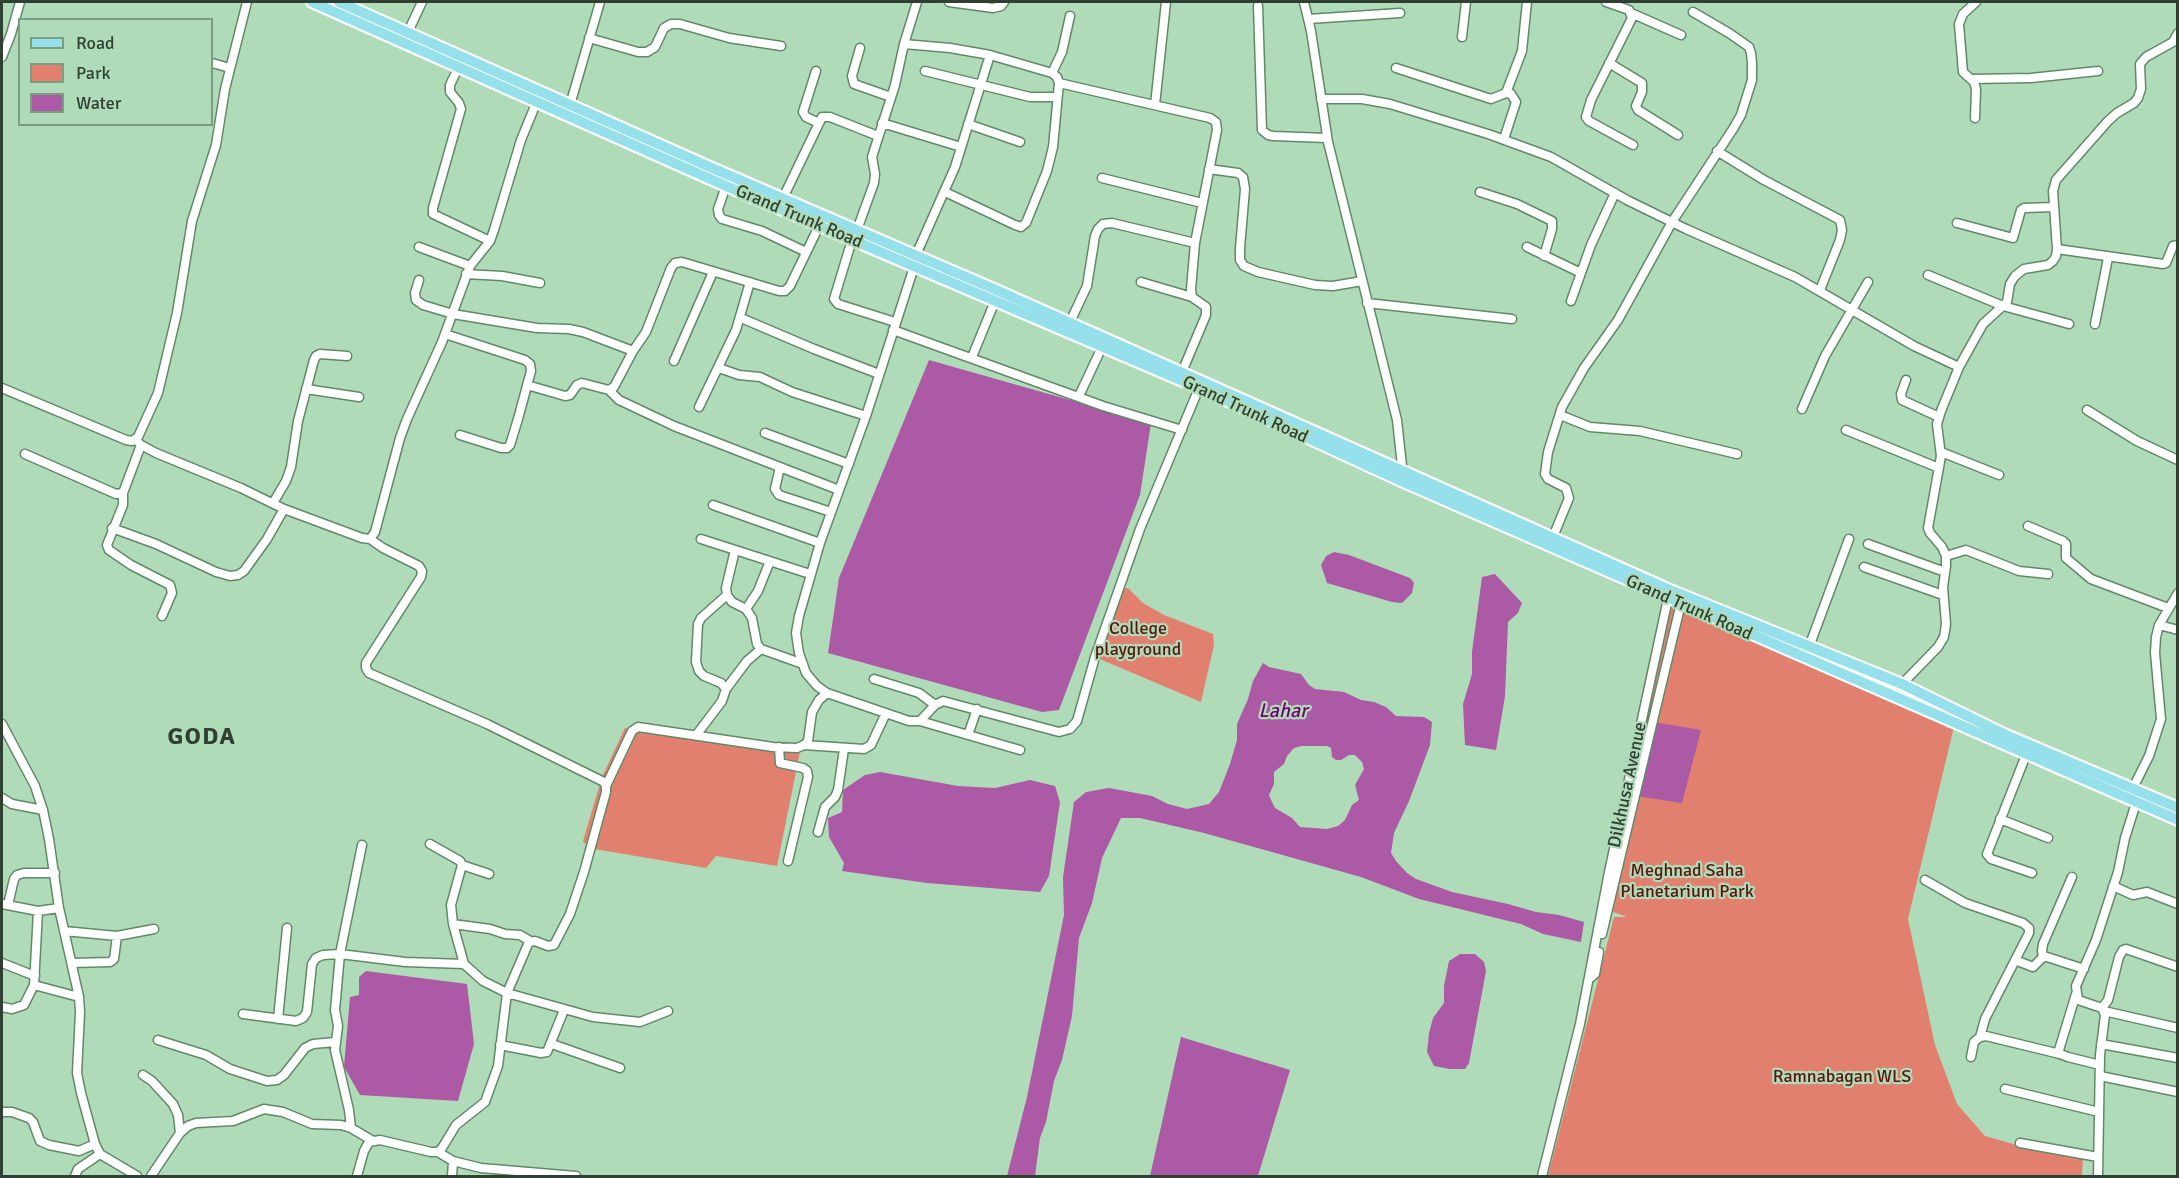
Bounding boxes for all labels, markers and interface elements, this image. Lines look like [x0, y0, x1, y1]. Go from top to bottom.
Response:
legend [18, 18, 213, 126]
text: Road [76, 32, 115, 54]
text: Park [76, 62, 111, 84]
text: Water [76, 92, 121, 114]
street label: Grand Trunk Road [732, 180, 866, 254]
street label: Grand Trunk Road [1179, 371, 1311, 449]
street label: Grand Trunk Road [1622, 570, 1756, 646]
park label: College playground [1095, 618, 1181, 660]
water label: Lahar [1259, 700, 1307, 724]
street label: Dilkhusa Avenue [1604, 720, 1652, 850]
district label: GODA [168, 724, 236, 752]
park label: Meghnad Saha Planetarium Park [1620, 860, 1754, 902]
park label: Ramnabagan WLS [1773, 1066, 1911, 1088]

